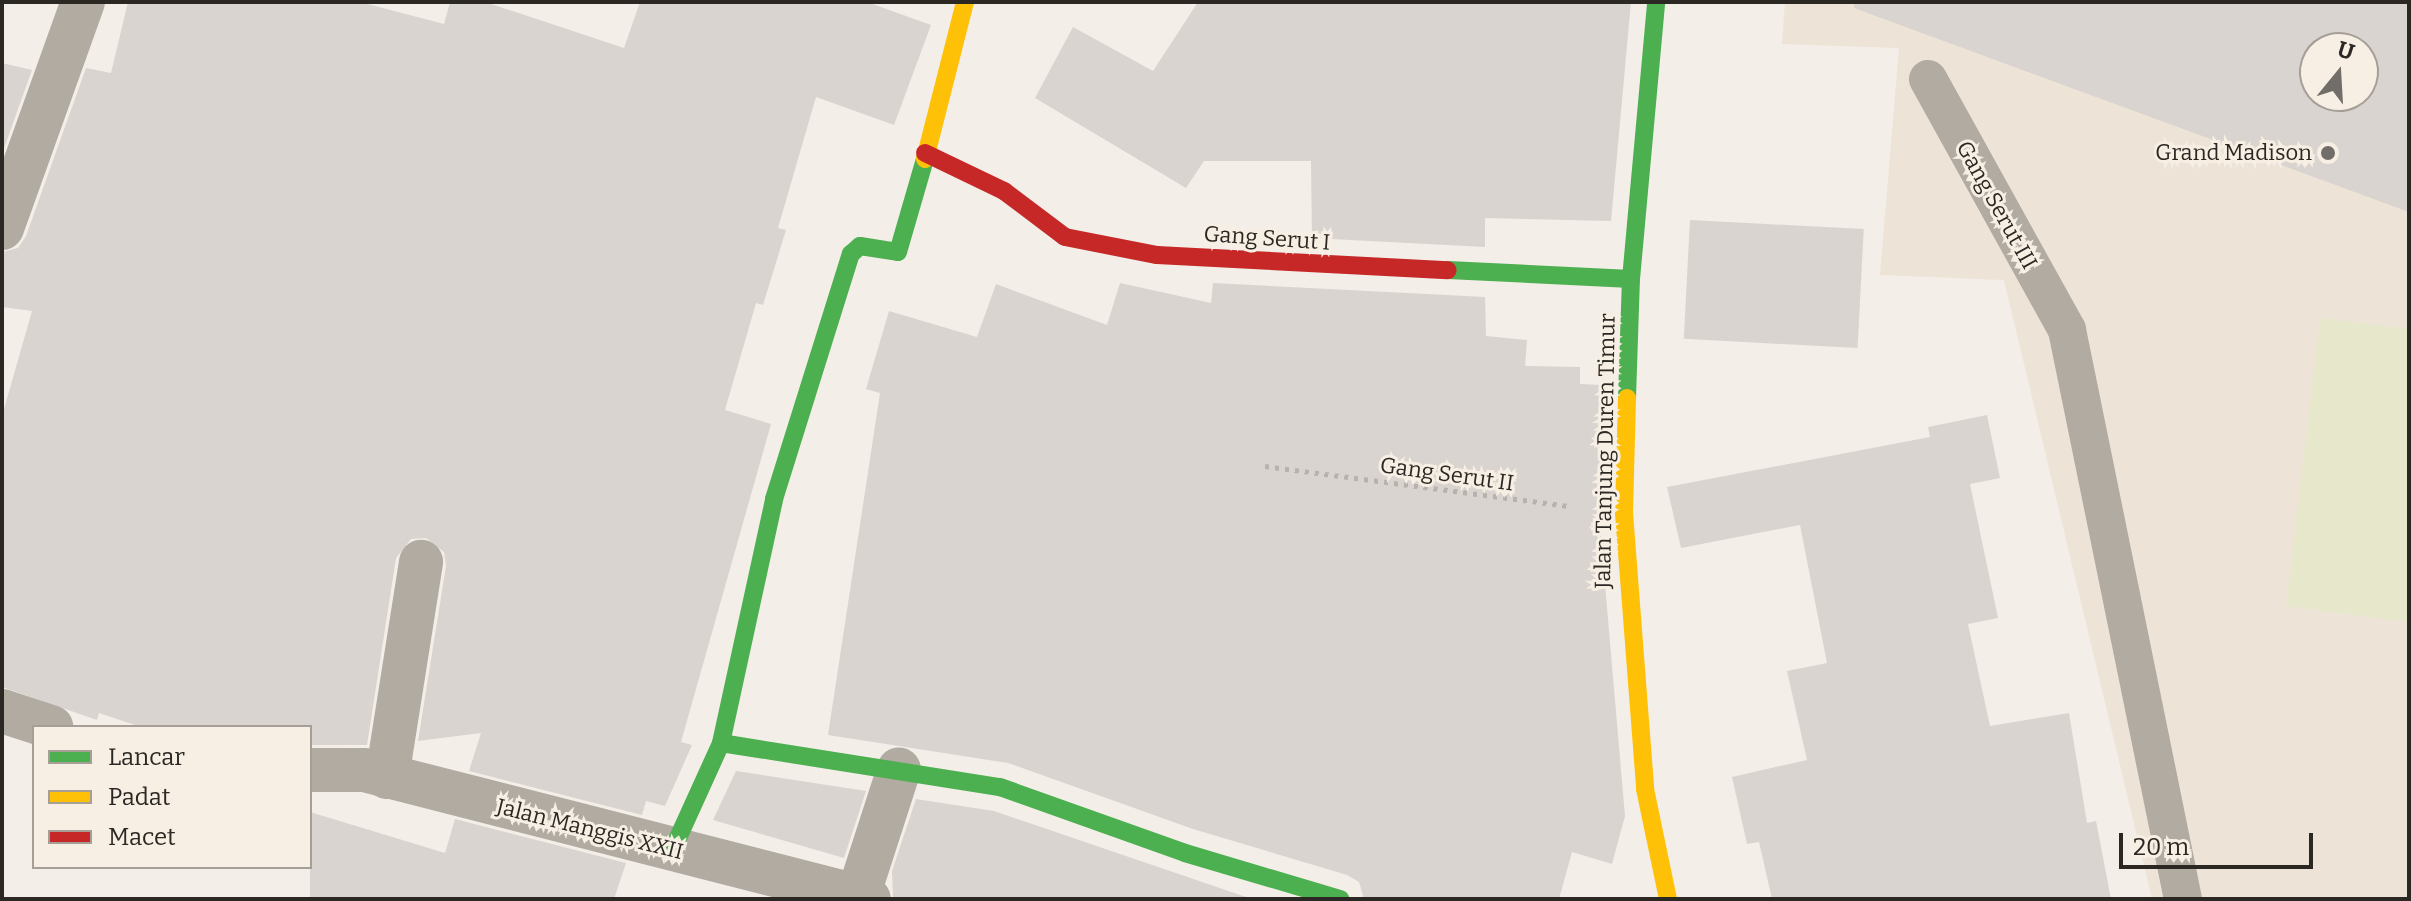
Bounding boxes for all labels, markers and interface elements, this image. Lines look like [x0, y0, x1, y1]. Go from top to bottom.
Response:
north arrow [2299, 32, 2379, 112]
text: U [2334, 35, 2358, 66]
street label: Gang Serut III [1951, 136, 2043, 274]
place label: Grand Madison [2155, 140, 2312, 166]
marker: Grand Madison [2319, 144, 2337, 162]
street label: Gang Serut I [1203, 220, 1331, 256]
street label: Jalan Tanjung Duren Timur [1589, 313, 1621, 589]
street label: Gang Serut II [1378, 452, 1516, 496]
legend [32, 725, 312, 869]
text: Lancar [108, 743, 185, 771]
text: Padat [108, 783, 171, 811]
street label: Jalan Manggis XXII [494, 793, 686, 865]
scale bar [2123, 817, 2317, 867]
text: Macet [108, 823, 176, 851]
text: 20 m [2133, 833, 2189, 861]

